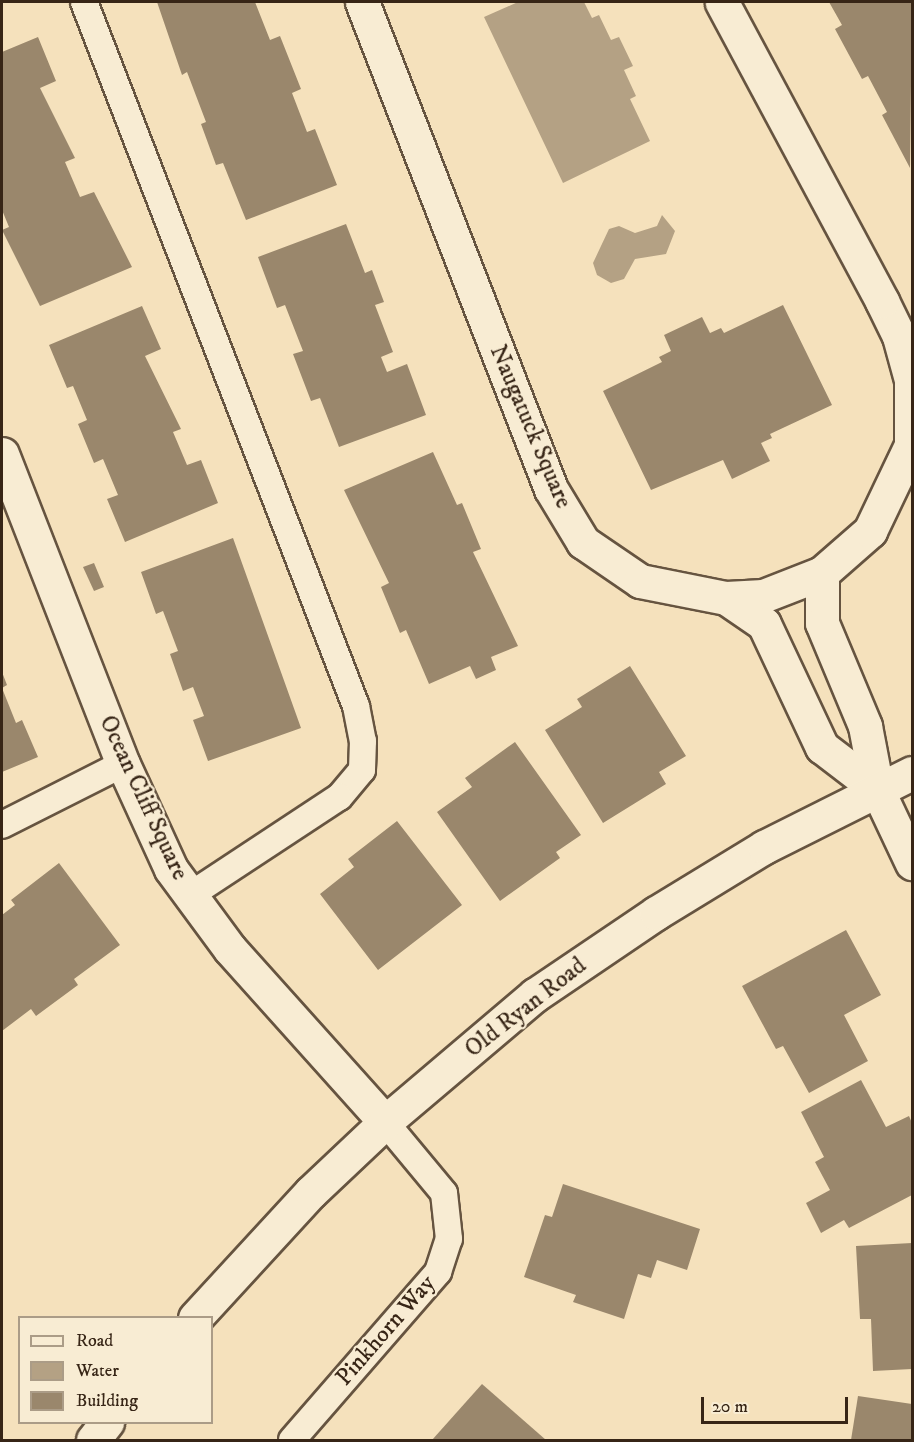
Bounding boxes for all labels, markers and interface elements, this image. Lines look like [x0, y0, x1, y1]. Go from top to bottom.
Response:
street label: Naugatuck Square [483, 341, 577, 513]
street label: Ocean Cliff Square [92, 711, 194, 885]
street label: Old Ryan Road [460, 952, 592, 1064]
street label: Pinkhorn Way [330, 1270, 442, 1392]
legend [18, 1316, 213, 1424]
text: Road [76, 1330, 113, 1352]
text: Water [76, 1360, 119, 1382]
scale bar [704, 1385, 851, 1423]
text: Building [76, 1390, 138, 1412]
text: 20 m [712, 1396, 748, 1418]

